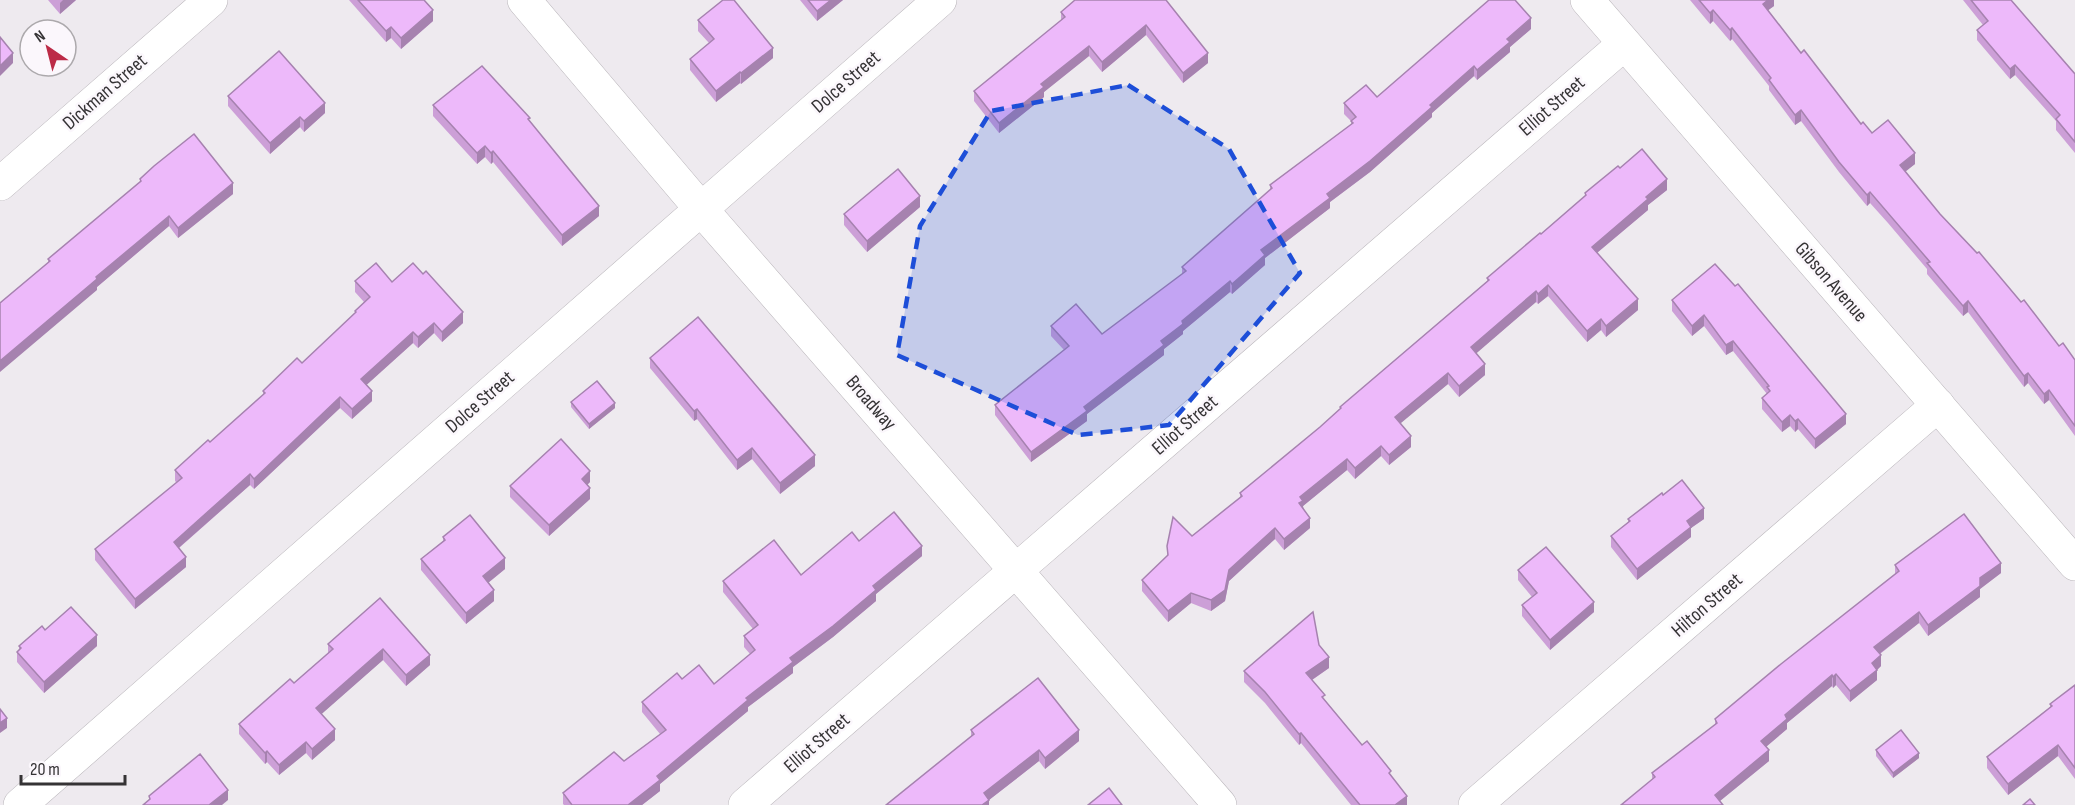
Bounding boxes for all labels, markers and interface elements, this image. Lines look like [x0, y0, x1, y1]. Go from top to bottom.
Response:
north arrow [18, 18, 78, 78]
text: N [31, 27, 49, 47]
street label: Dolce Street [807, 46, 885, 118]
street label: Dickman Street [58, 49, 152, 135]
street label: Elliot Street [1514, 71, 1590, 141]
street label: Gibson Avenue [1790, 237, 1872, 327]
street label: Dolce Street [441, 366, 519, 438]
street label: Broadway [841, 371, 902, 436]
street label: Elliot Street [1147, 390, 1223, 460]
street label: Hilton Street [1667, 568, 1747, 642]
street label: Elliot Street [779, 708, 855, 778]
scale bar [21, 748, 124, 786]
text: 20 m [30, 759, 60, 780]

